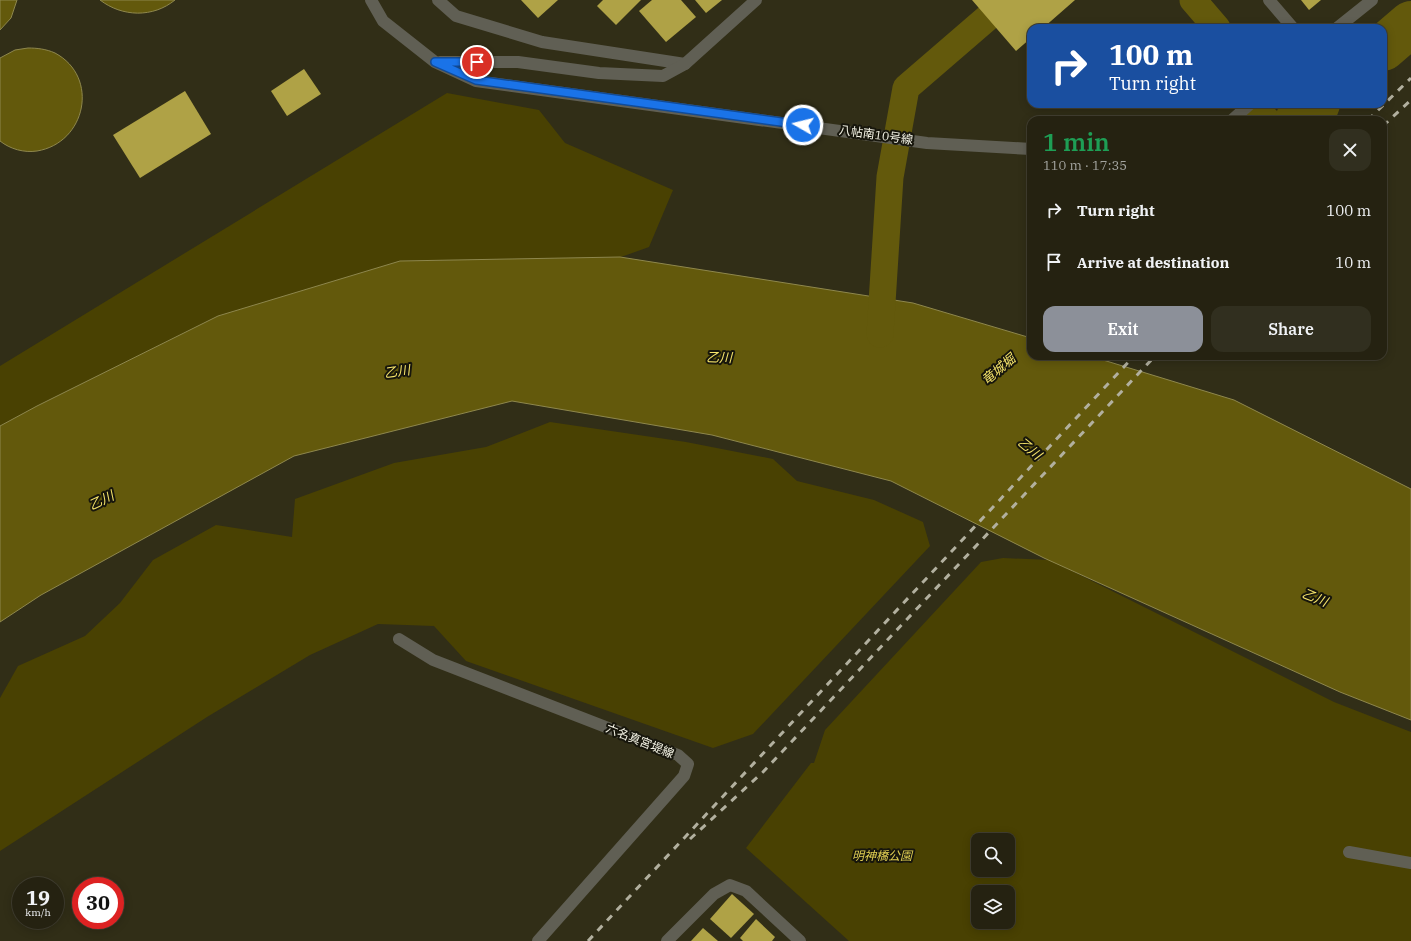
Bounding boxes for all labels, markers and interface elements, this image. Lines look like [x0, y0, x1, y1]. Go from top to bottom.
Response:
text: 100 m [1109, 36, 1193, 73]
icon: right [1043, 40, 1095, 92]
pin [460, 45, 494, 79]
icon: arrive [466, 51, 488, 73]
text: Turn right [1109, 72, 1196, 95]
position arrow [782, 104, 824, 146]
street label: 八帖南10号線 [838, 122, 914, 147]
text: 1 min [1043, 126, 1110, 158]
button: close [1329, 129, 1371, 171]
text: 110 m · 17:35 [1043, 157, 1127, 174]
icon: right [1043, 199, 1065, 221]
text: Turn right [1077, 201, 1155, 220]
text: 100 m [1326, 201, 1371, 220]
icon: arrive [1043, 251, 1065, 273]
text: Arrive at destination [1077, 253, 1229, 272]
text: 10 m [1335, 253, 1371, 272]
button: Exit [1043, 306, 1203, 352]
button: Share [1211, 306, 1371, 352]
water label: 乙川 [706, 349, 734, 366]
water label: 竜城堀 [978, 349, 1020, 388]
water label: 乙川 [383, 361, 413, 382]
water label: 乙川 [1014, 434, 1047, 464]
water label: 乙川 [86, 486, 118, 514]
water label: 乙川 [1300, 585, 1332, 611]
street label: 六名真宮堤線 [604, 720, 676, 761]
map controls [971, 833, 1015, 929]
button: search [971, 833, 1015, 877]
park label: 明神橋公園 [852, 848, 914, 863]
speed limit sign: 30 [72, 877, 124, 929]
text: 19 [26, 884, 50, 911]
button: layers [971, 885, 1015, 929]
text: km/h [25, 906, 51, 919]

